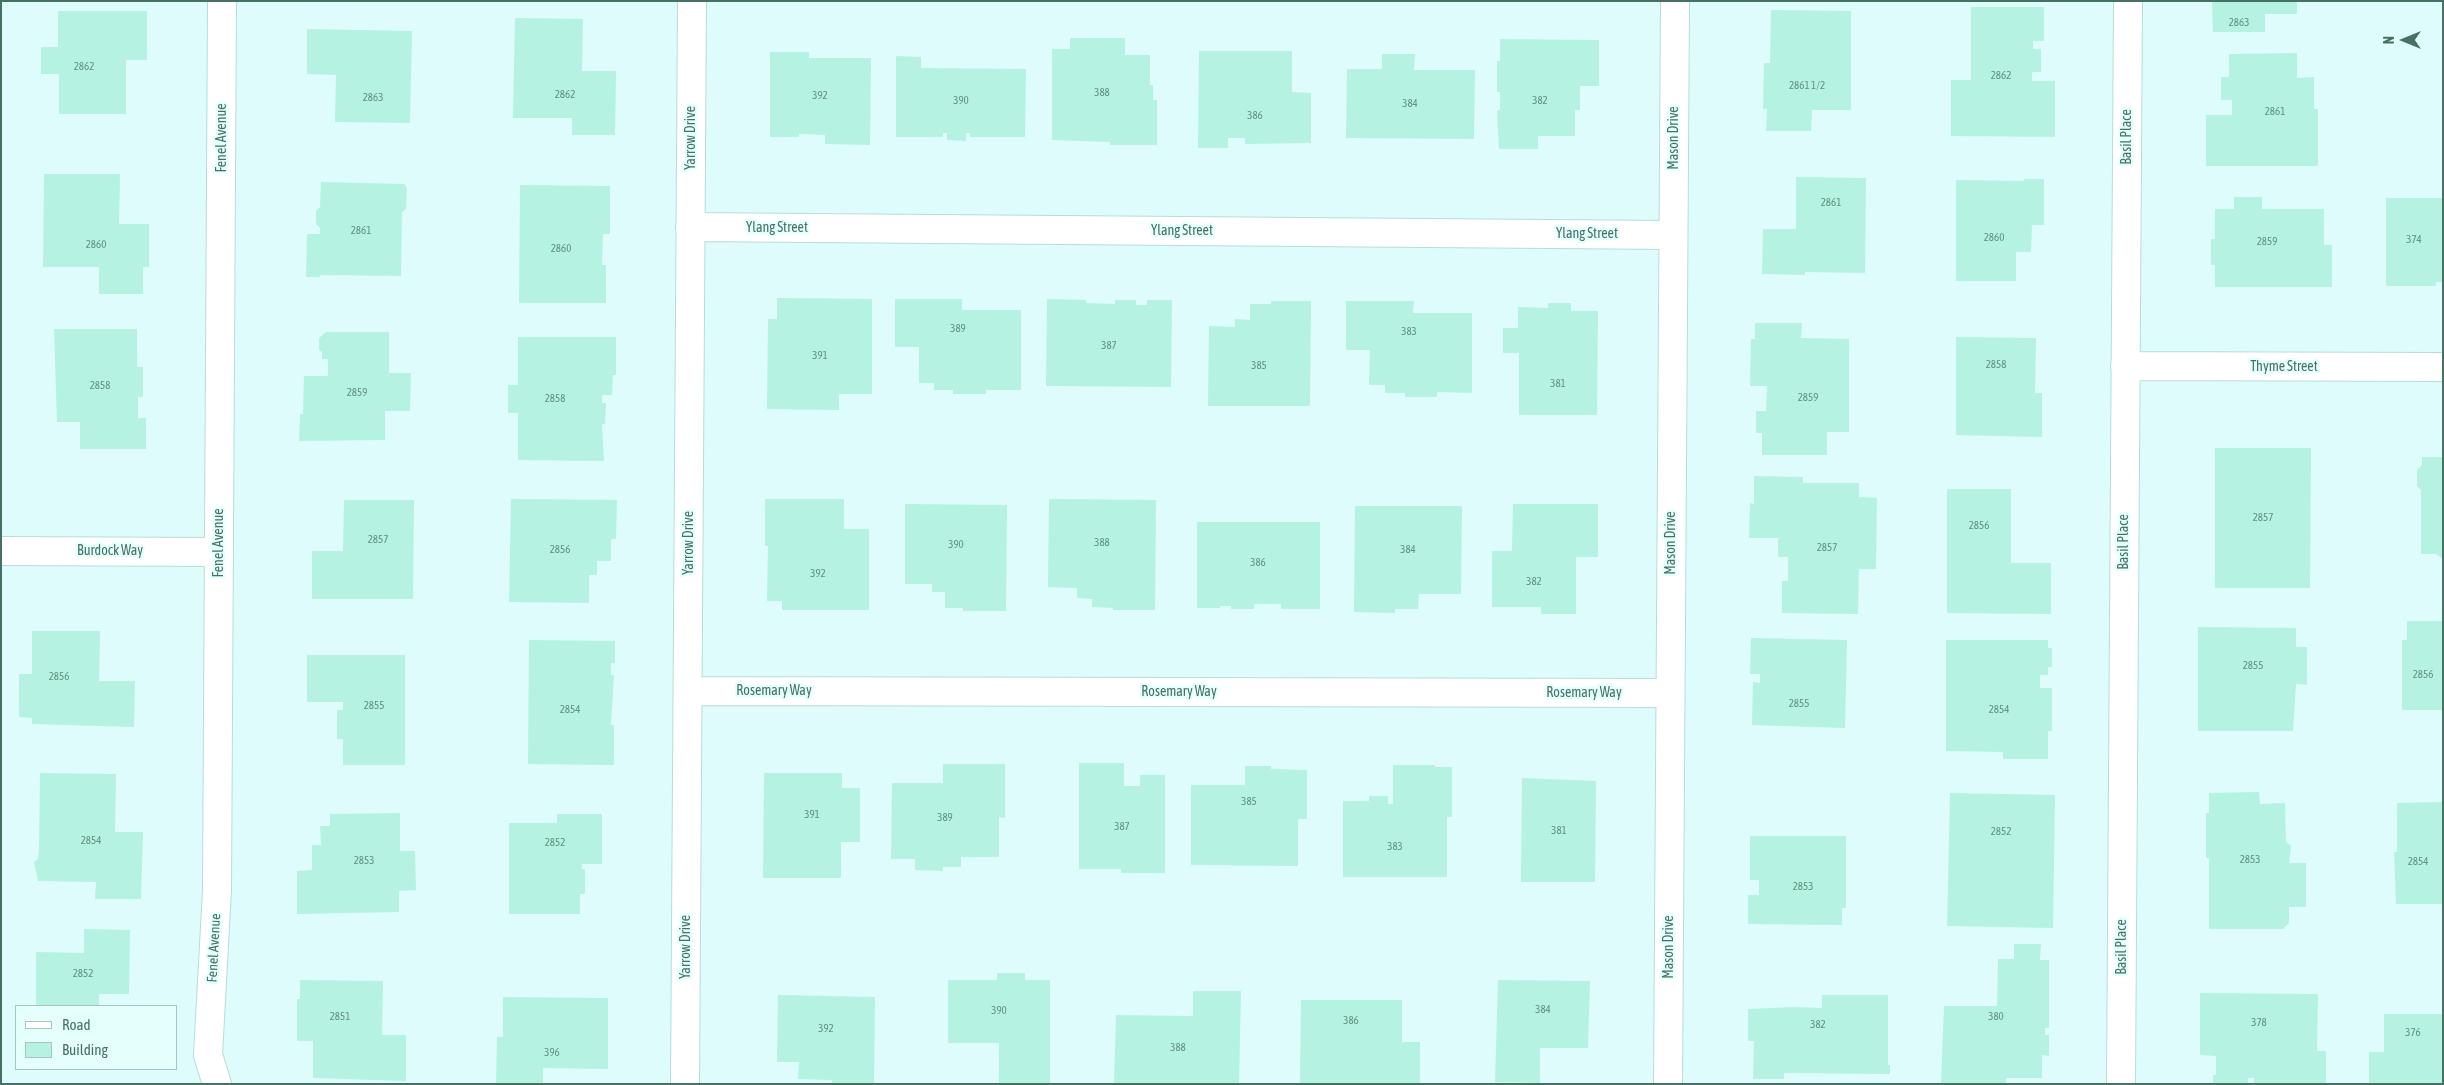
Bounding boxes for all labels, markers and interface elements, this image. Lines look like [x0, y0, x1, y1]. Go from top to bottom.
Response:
north arrow [2379, 15, 2429, 65]
house number: 2863 [2229, 16, 2249, 30]
text: N [2381, 36, 2397, 44]
house number: 2862 [74, 60, 94, 74]
house number: 2862 [1991, 69, 2011, 83]
house number: 2861 1/2 [1789, 79, 1825, 93]
house number: 388 [1094, 86, 1110, 100]
house number: 2862 [555, 88, 575, 102]
house number: 392 [812, 89, 828, 103]
house number: 2863 [363, 91, 383, 105]
house number: 390 [953, 94, 969, 108]
house number: 382 [1532, 94, 1548, 108]
house number: 384 [1402, 97, 1418, 111]
street label: Fenel Avenue [214, 103, 230, 173]
house number: 2861 [2265, 105, 2285, 119]
street label: Yarrow Drive [683, 106, 699, 170]
street label: Mason Drive [1666, 106, 1682, 170]
house number: 386 [1247, 109, 1263, 123]
street label: Basil Place [2119, 109, 2135, 165]
house number: 2861 [1821, 196, 1841, 210]
street label: Ylang Street [746, 220, 808, 236]
street label: Ylang Street [1151, 223, 1213, 239]
house number: 2861 [351, 224, 371, 238]
street label: Ylang Street [1556, 226, 1618, 242]
house number: 2860 [1984, 231, 2004, 245]
house number: 374 [2406, 233, 2422, 247]
house number: 2859 [2257, 235, 2277, 249]
house number: 2860 [86, 238, 106, 252]
house number: 2860 [551, 242, 571, 256]
house number: 389 [950, 322, 966, 336]
house number: 383 [1401, 325, 1417, 339]
house number: 387 [1101, 339, 1117, 353]
house number: 391 [812, 349, 828, 363]
house number: 2858 [1986, 358, 2006, 372]
house number: 385 [1251, 359, 1267, 373]
street label: Thyme Street [2250, 359, 2318, 375]
house number: 381 [1550, 377, 1566, 391]
house number: 2858 [90, 379, 110, 393]
house number: 2859 [347, 386, 367, 400]
house number: 2859 [1798, 391, 1818, 405]
house number: 2858 [545, 392, 565, 406]
street label: Fenel Avenue [211, 508, 227, 578]
street label: Yarrow Drive [681, 511, 697, 575]
street label: Mason Drive [1663, 511, 1679, 575]
house number: 2857 [2253, 511, 2273, 525]
street label: Basil Place [2116, 514, 2132, 570]
house number: 2856 [1969, 519, 1989, 533]
house number: 2857 [368, 533, 388, 547]
house number: 388 [1094, 536, 1110, 550]
house number: 390 [948, 538, 964, 552]
house number: 2857 [1817, 541, 1837, 555]
street label: Burdock Way [77, 543, 143, 559]
house number: 2856 [550, 543, 570, 557]
house number: 384 [1400, 543, 1416, 557]
house number: 386 [1250, 556, 1266, 570]
house number: 392 [810, 567, 826, 581]
house number: 382 [1526, 575, 1542, 589]
house number: 2855 [2243, 659, 2263, 673]
house number: 2856 [2413, 668, 2433, 682]
house number: 2856 [49, 670, 69, 684]
street label: Rosemary Way [736, 683, 812, 699]
street label: Rosemary Way [1141, 684, 1217, 700]
street label: Rosemary Way [1546, 685, 1622, 701]
house number: 2855 [1789, 697, 1809, 711]
house number: 2855 [364, 699, 384, 713]
house number: 2854 [560, 703, 580, 717]
house number: 2854 [1989, 703, 2009, 717]
house number: 385 [1241, 795, 1257, 809]
house number: 391 [804, 808, 820, 822]
house number: 389 [937, 811, 953, 825]
house number: 387 [1114, 820, 1130, 834]
house number: 381 [1551, 824, 1567, 838]
house number: 2852 [1991, 825, 2011, 839]
house number: 2854 [81, 834, 101, 848]
house number: 2852 [545, 836, 565, 850]
house number: 383 [1387, 840, 1403, 854]
house number: 2853 [2240, 853, 2260, 867]
house number: 2853 [354, 854, 374, 868]
house number: 2854 [2408, 855, 2428, 869]
house number: 2853 [1793, 880, 1813, 894]
street label: Fenel Avenue [204, 913, 224, 983]
street label: Yarrow Drive [678, 915, 694, 979]
street label: Mason Drive [1661, 915, 1677, 979]
street label: Basil Place [2114, 919, 2130, 975]
house number: 2852 [73, 967, 93, 981]
house number: 384 [1535, 1003, 1551, 1017]
house number: 390 [991, 1004, 1007, 1018]
legend [15, 1005, 178, 1070]
house number: 2851 [330, 1010, 350, 1024]
house number: 380 [1988, 1010, 2004, 1024]
house number: 386 [1343, 1014, 1359, 1028]
text: Road [62, 1016, 91, 1033]
house number: 378 [2251, 1016, 2267, 1030]
house number: 382 [1810, 1018, 1826, 1032]
house number: 392 [818, 1022, 834, 1036]
house number: 376 [2405, 1026, 2421, 1040]
text: Building [62, 1041, 108, 1058]
house number: 388 [1170, 1041, 1186, 1055]
house number: 396 [544, 1046, 560, 1060]

